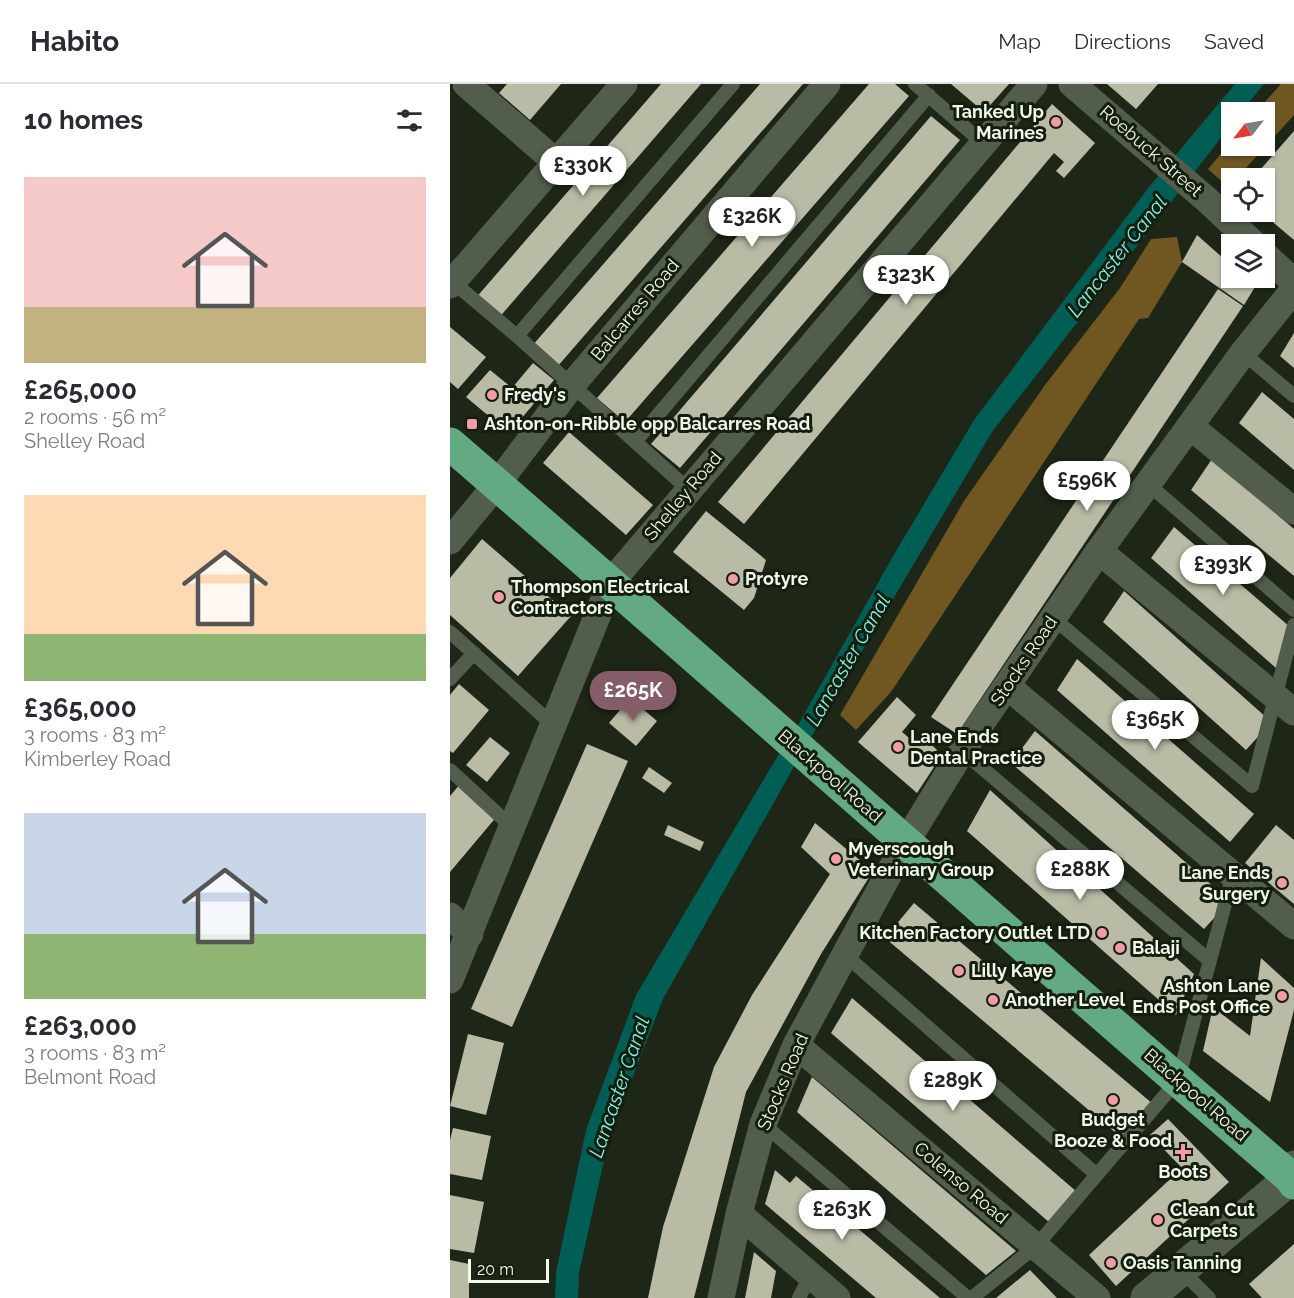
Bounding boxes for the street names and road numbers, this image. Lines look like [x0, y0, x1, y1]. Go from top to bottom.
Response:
street label: Roebuck Street [1096, 101, 1207, 201]
street label: Balcarres Road [586, 255, 683, 365]
street label: Shelley Road [640, 447, 726, 544]
street label: Stocks Road [986, 612, 1061, 709]
street label: Blackpool Road [774, 725, 887, 826]
street label: Stocks Road [753, 1030, 812, 1133]
street label: Blackpool Road [1140, 1044, 1253, 1145]
street label: Colenso Road [910, 1137, 1013, 1228]

